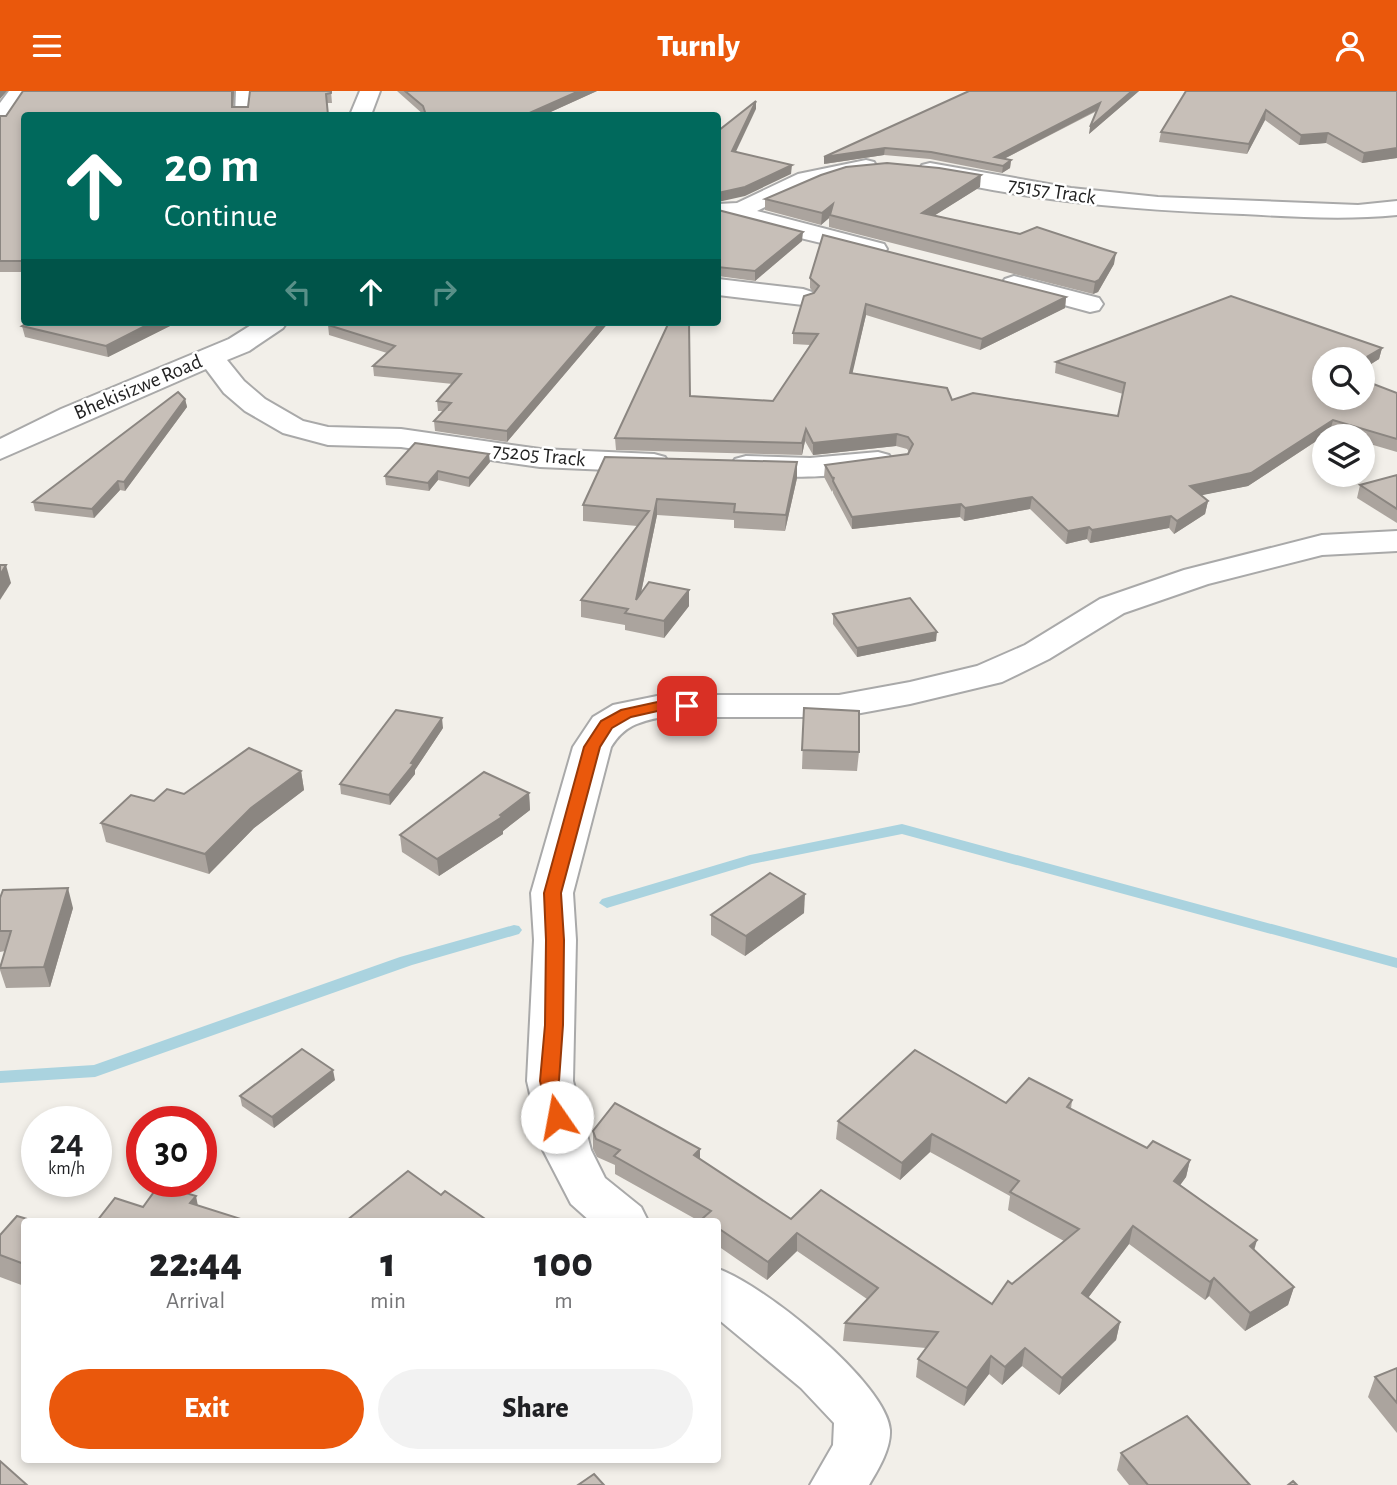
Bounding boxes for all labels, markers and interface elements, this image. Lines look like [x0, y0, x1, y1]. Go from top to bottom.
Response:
icon: menu [28, 27, 66, 65]
icon: person [1331, 27, 1369, 65]
text: Turnly [657, 30, 740, 62]
icon: ahead [49, 140, 140, 231]
text: 20 m [164, 142, 260, 191]
street label: 75157 Track [1007, 174, 1098, 208]
text: Continue [164, 200, 277, 232]
icon: left [279, 273, 317, 311]
icon: ahead [352, 273, 390, 311]
icon: right [425, 273, 463, 311]
map controls [1312, 347, 1375, 487]
button: search [1312, 347, 1375, 410]
street label: Bhekisizwe Road [71, 351, 205, 423]
button: layers [1312, 424, 1375, 487]
street label: 75205 Track [492, 440, 587, 470]
pin [657, 676, 717, 736]
icon: arrive [668, 687, 706, 725]
position arrow [520, 1080, 594, 1154]
speed limit sign: 30 [126, 1106, 217, 1197]
text: 24 [49, 1125, 84, 1160]
text: km/h [48, 1160, 85, 1178]
text: 22:44 [149, 1242, 242, 1284]
text: 1 [380, 1242, 396, 1284]
text: 100 [534, 1242, 593, 1284]
text: Arrival [166, 1290, 225, 1313]
text: min [370, 1290, 406, 1313]
text: m [554, 1290, 573, 1313]
button: Exit [49, 1369, 364, 1449]
button: Share [378, 1369, 693, 1449]

